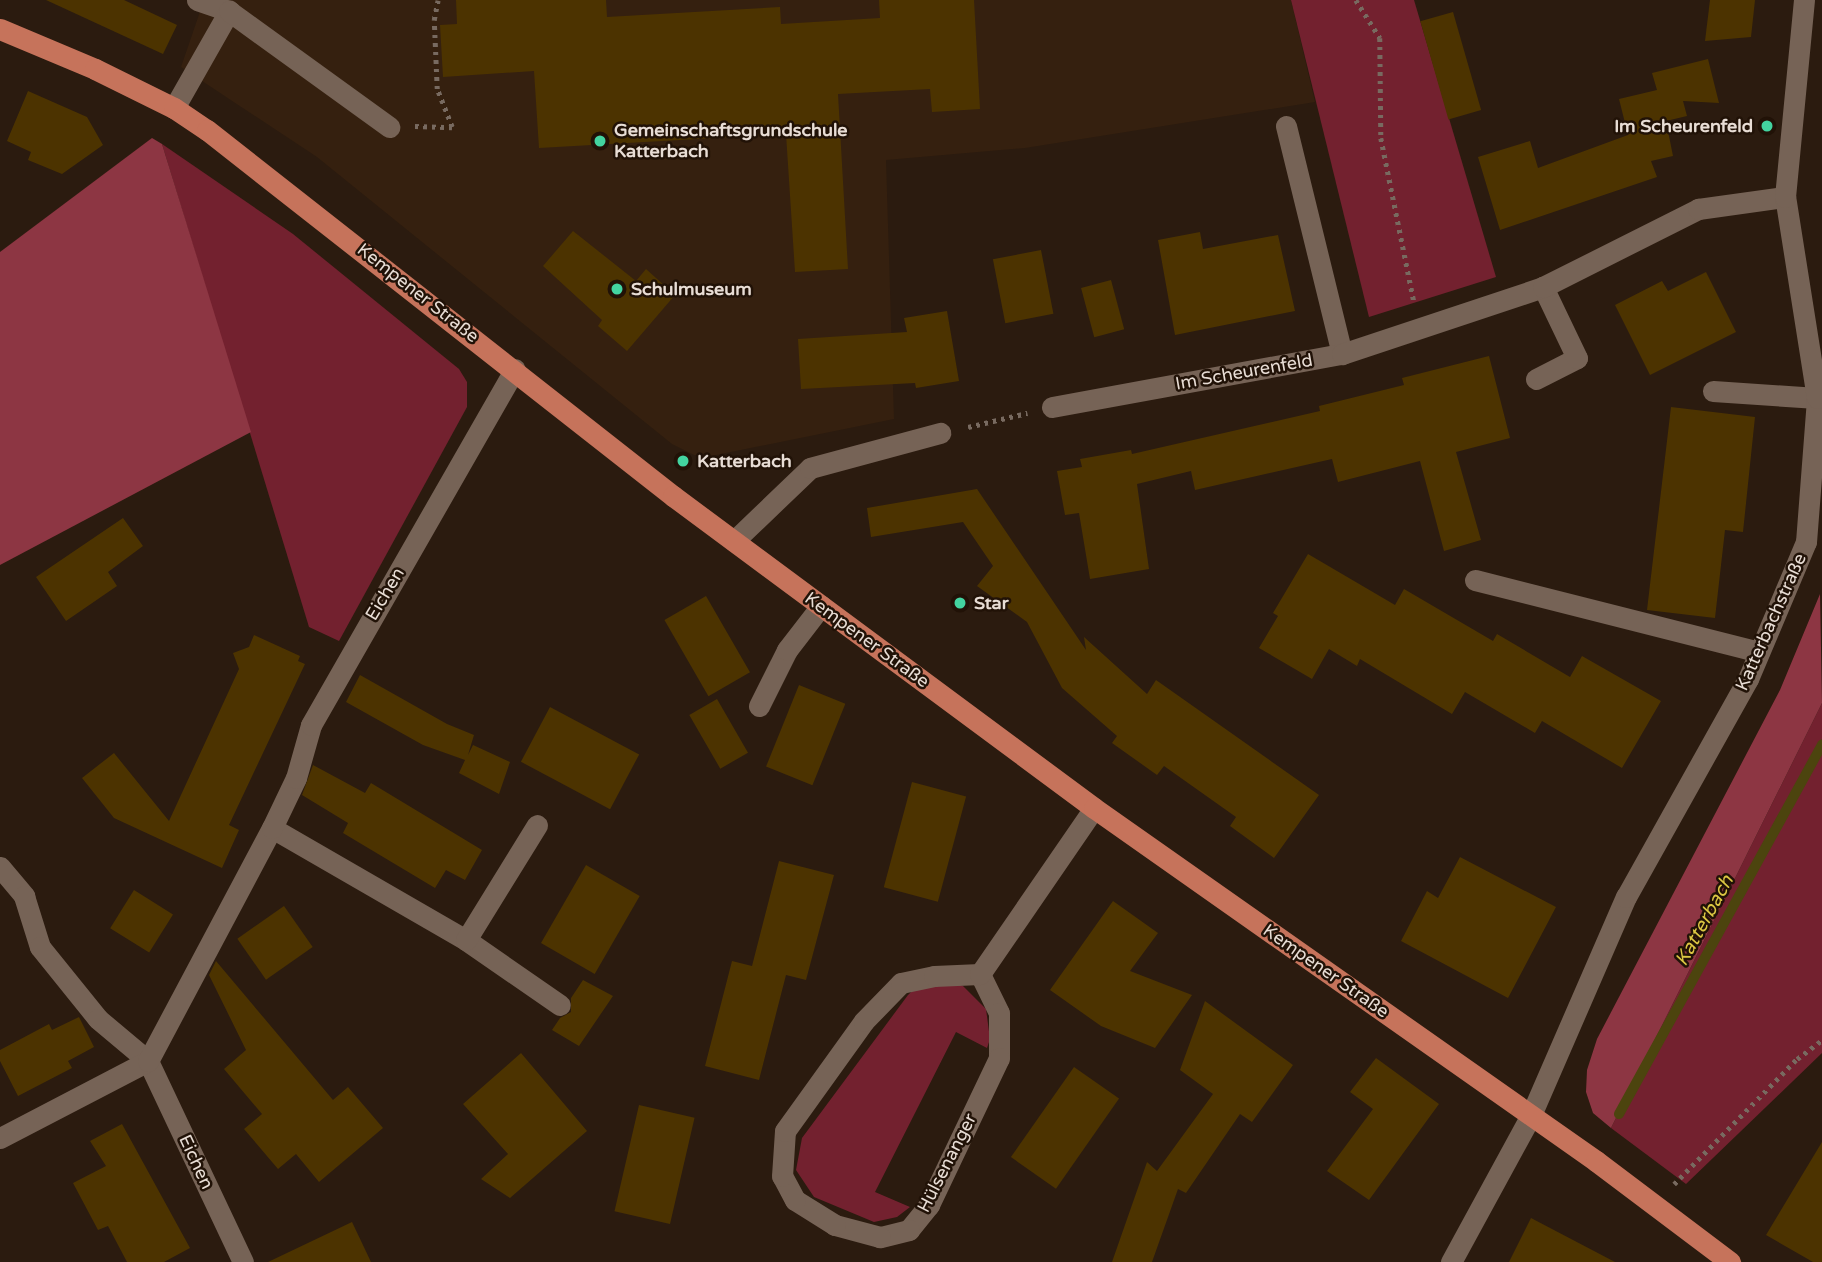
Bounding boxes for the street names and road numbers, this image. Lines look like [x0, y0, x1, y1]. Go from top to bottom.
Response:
street label: Kempener Straße [353, 239, 483, 347]
street label: Im Scheurenfeld [1174, 349, 1314, 395]
street label: Katterbachstraße [1731, 550, 1811, 694]
street label: Eichen [361, 564, 409, 624]
street label: Kempener Straße [800, 588, 934, 692]
street label: Kempener Straße [1259, 919, 1393, 1023]
street label: Hülsenanger [913, 1110, 981, 1216]
street label: Eichen [174, 1131, 218, 1193]

